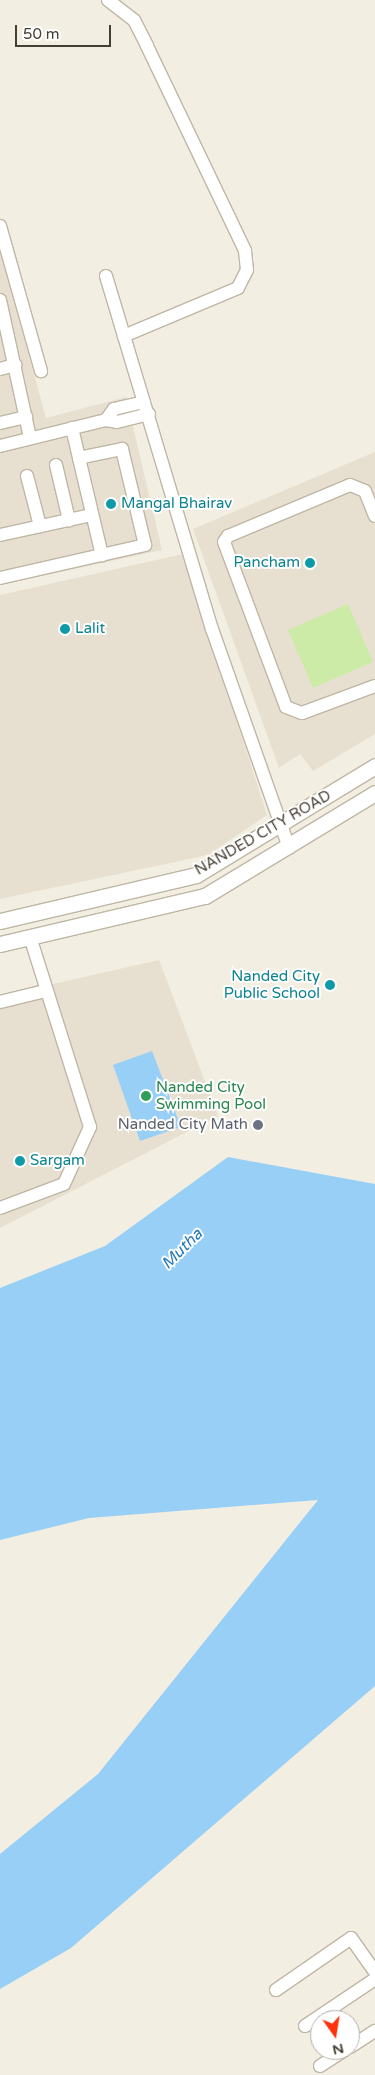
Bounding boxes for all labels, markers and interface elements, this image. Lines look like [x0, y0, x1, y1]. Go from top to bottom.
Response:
scale bar [18, 15, 114, 47]
text: 50 m [23, 25, 60, 43]
place label: Mangal Bhairav [121, 495, 232, 513]
marker: Mangal Bhairav [105, 498, 117, 510]
place label: Pancham [233, 554, 300, 572]
marker: Pancham [304, 557, 316, 569]
place label: Lalit [75, 620, 105, 638]
marker: Lalit [59, 623, 71, 635]
street label: NANDED CITY ROAD [192, 787, 334, 879]
place label: Nanded City Public School [224, 967, 320, 1002]
marker: Nanded City Public School [324, 979, 336, 991]
place label: Nanded City Swimming Pool [156, 1078, 266, 1113]
marker: Nanded City Swimming Pool [140, 1090, 152, 1102]
place label: Nanded City Math [118, 1116, 248, 1134]
marker: Nanded City Math [252, 1119, 264, 1131]
place label: Sargam [30, 1152, 85, 1170]
marker: Sargam [14, 1155, 26, 1167]
water label: Mutha [158, 1225, 206, 1273]
north arrow [310, 2010, 360, 2060]
text: N [331, 2040, 346, 2059]

